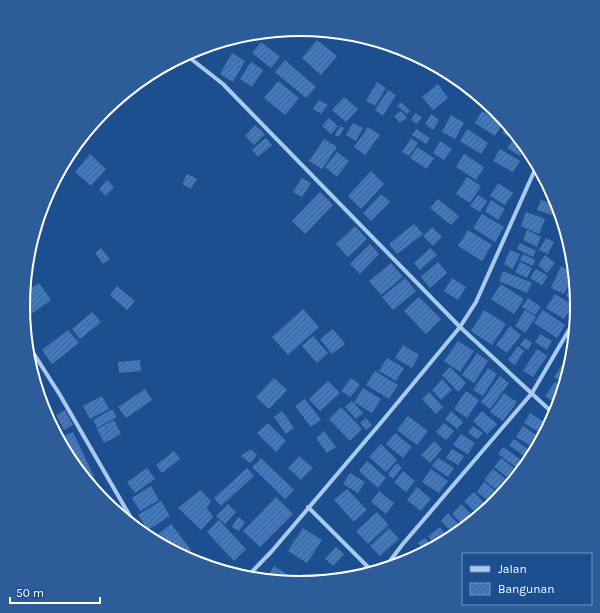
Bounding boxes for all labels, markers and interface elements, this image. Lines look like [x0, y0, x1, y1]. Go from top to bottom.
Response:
legend [462, 553, 592, 605]
text: Jalan [498, 562, 527, 576]
scale bar [10, 579, 100, 605]
text: Bangunan [498, 582, 554, 596]
text: 50 m [16, 586, 44, 600]

